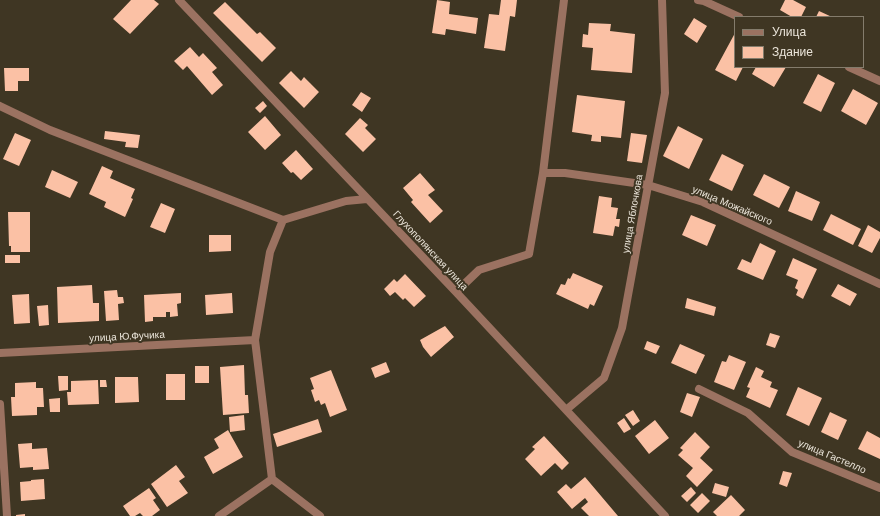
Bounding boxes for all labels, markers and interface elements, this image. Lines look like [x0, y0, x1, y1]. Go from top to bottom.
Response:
legend [734, 16, 864, 68]
text: Улица [772, 24, 806, 40]
text: Здание [772, 44, 813, 60]
street label: улица Яблочкова [620, 174, 646, 254]
street label: улица Можайского [690, 184, 774, 228]
street label: Глухополянская улица [390, 209, 470, 293]
street label: улица Ю.Фучика [89, 329, 165, 345]
street label: улица Гастелло [796, 437, 868, 477]

